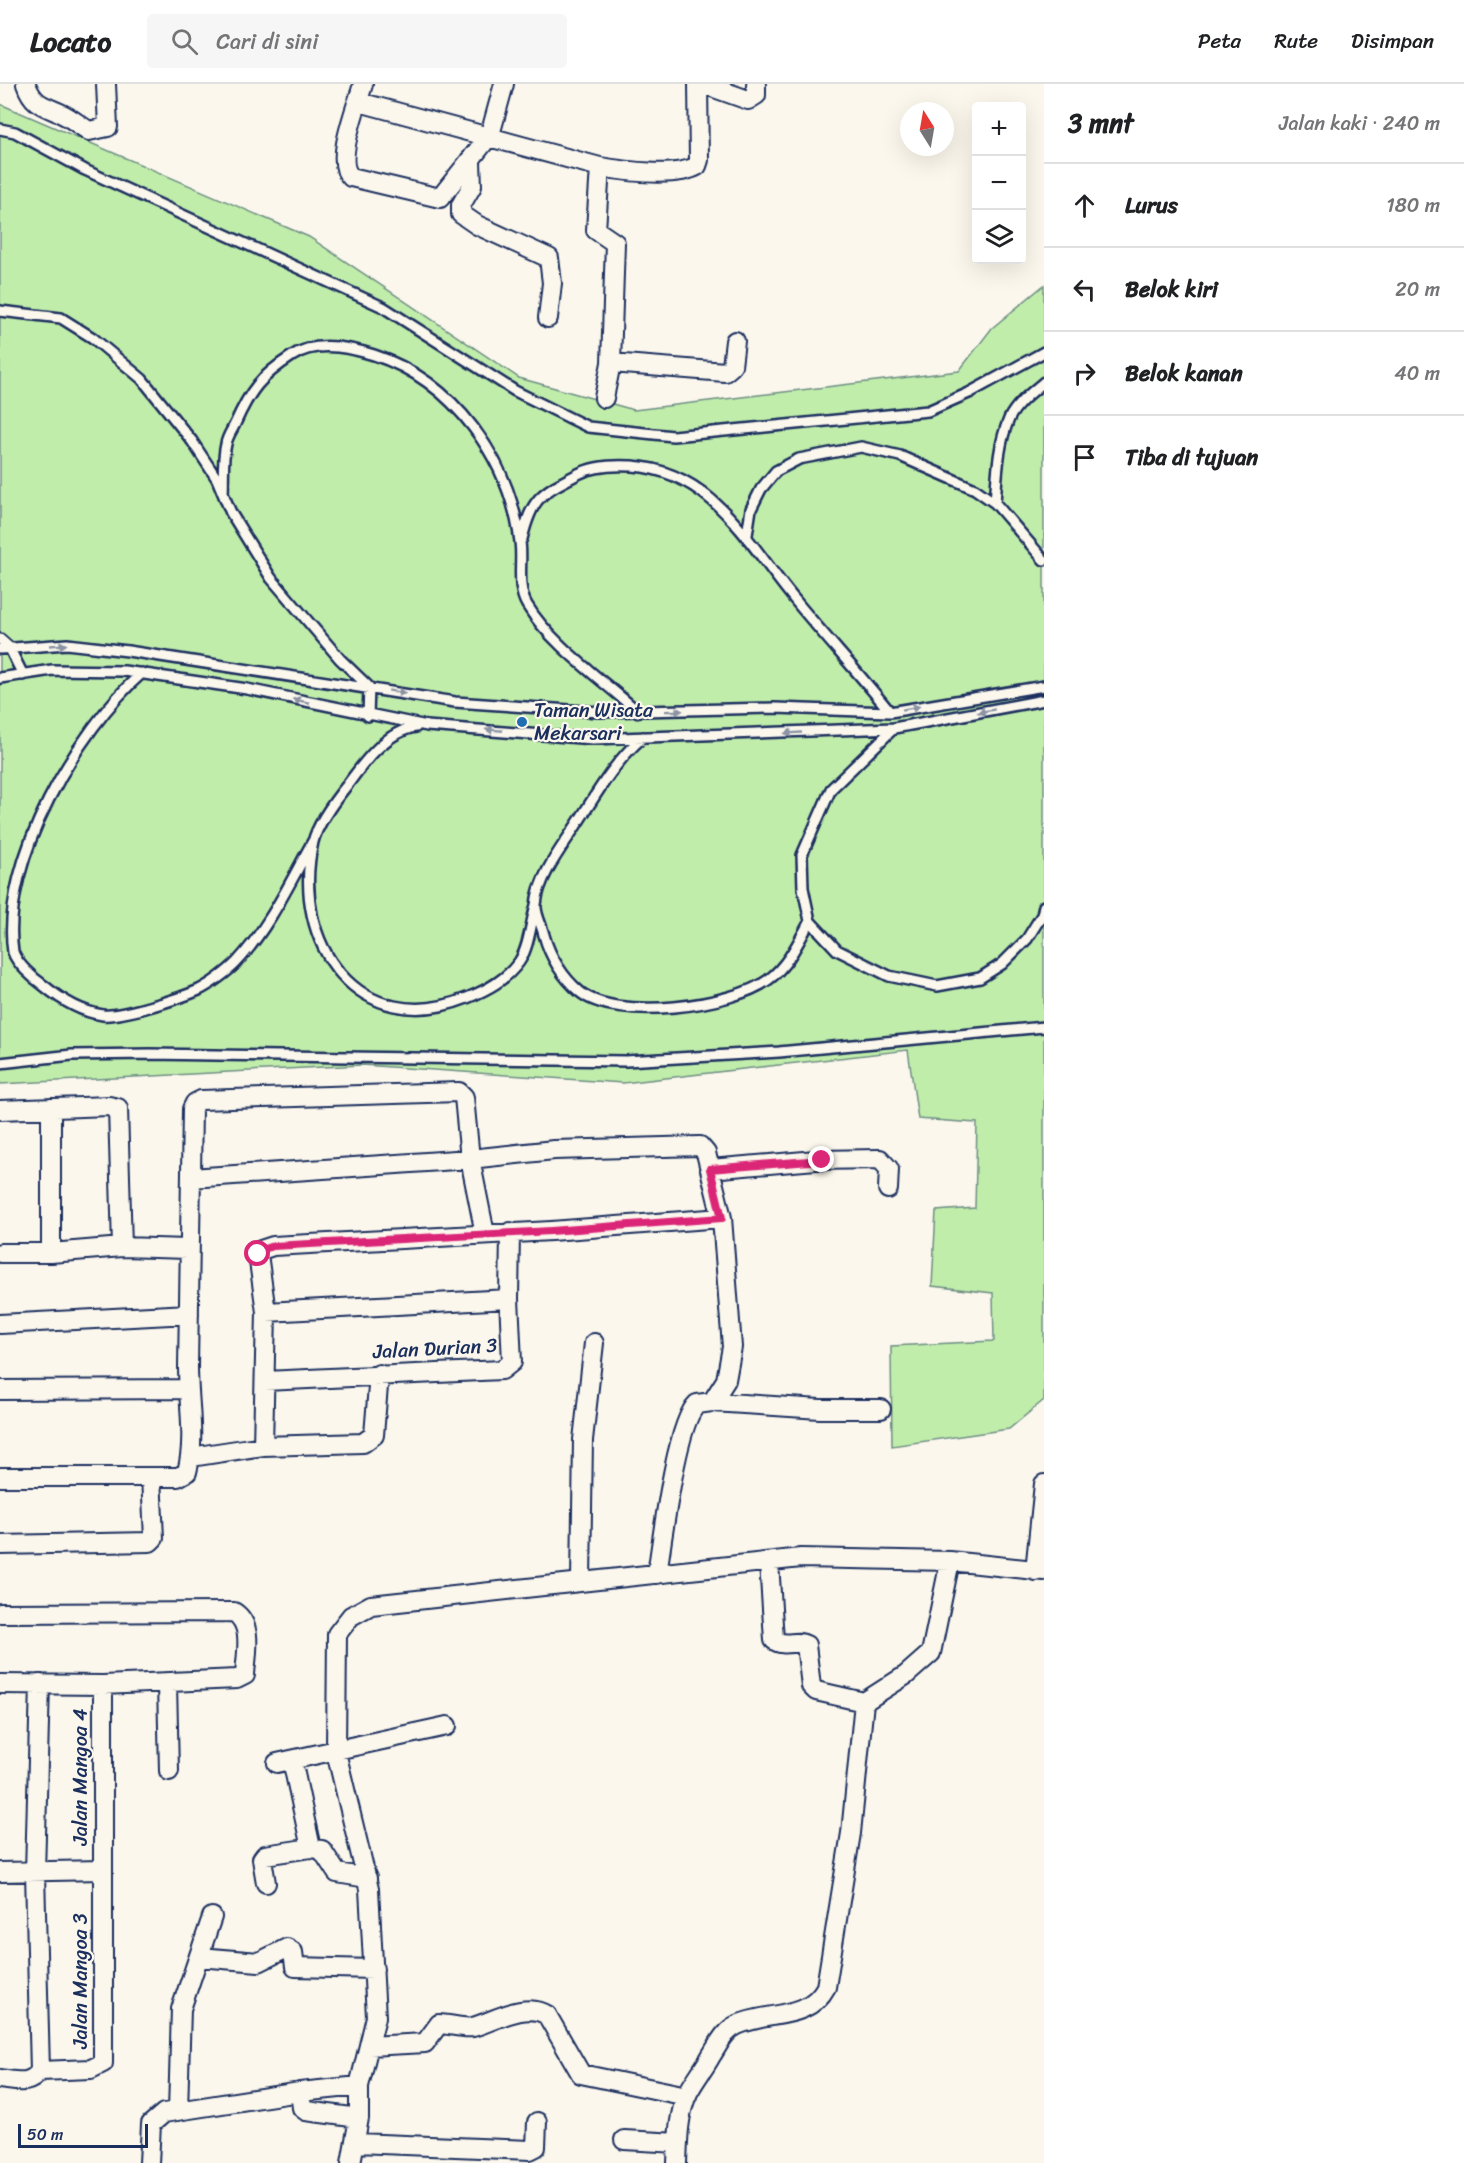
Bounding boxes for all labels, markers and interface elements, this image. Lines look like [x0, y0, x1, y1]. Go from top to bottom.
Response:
search box [147, 14, 567, 68]
text: Locato [30, 17, 111, 66]
text: Cari di sini [216, 22, 318, 61]
text: Peta [1198, 22, 1241, 60]
text: Rute [1274, 22, 1318, 60]
text: Disimpan [1351, 22, 1434, 60]
icon: search [168, 25, 201, 58]
text: 3 mnt [1068, 100, 1134, 146]
north arrow [900, 102, 954, 156]
map controls [972, 102, 1026, 264]
button: + [972, 102, 1026, 156]
text: Jalan kaki · 240 m [1279, 106, 1440, 141]
button: − [972, 156, 1026, 210]
text: Lurus [1125, 186, 1178, 225]
text: 180 m [1386, 188, 1440, 223]
icon: ahead [1068, 189, 1101, 222]
button: layers [972, 210, 1026, 264]
text: Belok kiri [1125, 270, 1218, 309]
text: 20 m [1395, 272, 1440, 307]
icon: left [1068, 273, 1101, 306]
text: Belok kanan [1125, 354, 1243, 393]
text: 40 m [1394, 356, 1440, 391]
icon: right [1068, 357, 1101, 390]
text: Tiba di tujuan [1125, 438, 1258, 477]
icon: arrive [1068, 441, 1101, 474]
one-way arrow [49, 640, 68, 649]
one-way arrow [387, 688, 406, 697]
place label: Taman Wisata Mekarsari [534, 693, 654, 751]
one-way arrow [292, 696, 311, 705]
one-way arrow [902, 703, 921, 712]
one-way arrow [665, 706, 684, 716]
one-way arrow [977, 706, 996, 715]
marker: Taman Wisata Mekarsari [515, 715, 529, 729]
one-way arrow [484, 725, 503, 735]
one-way arrow [784, 729, 803, 738]
route end [808, 1146, 834, 1172]
route start [244, 1240, 270, 1266]
street label: Jalan Durian 3 [371, 1328, 498, 1369]
street label: Jalan Mangoa 4 [63, 1708, 98, 1847]
street label: Jalan Mangoa 3 [63, 1913, 98, 2050]
text: 50 m [27, 2120, 63, 2149]
scale bar [18, 2121, 148, 2148]

